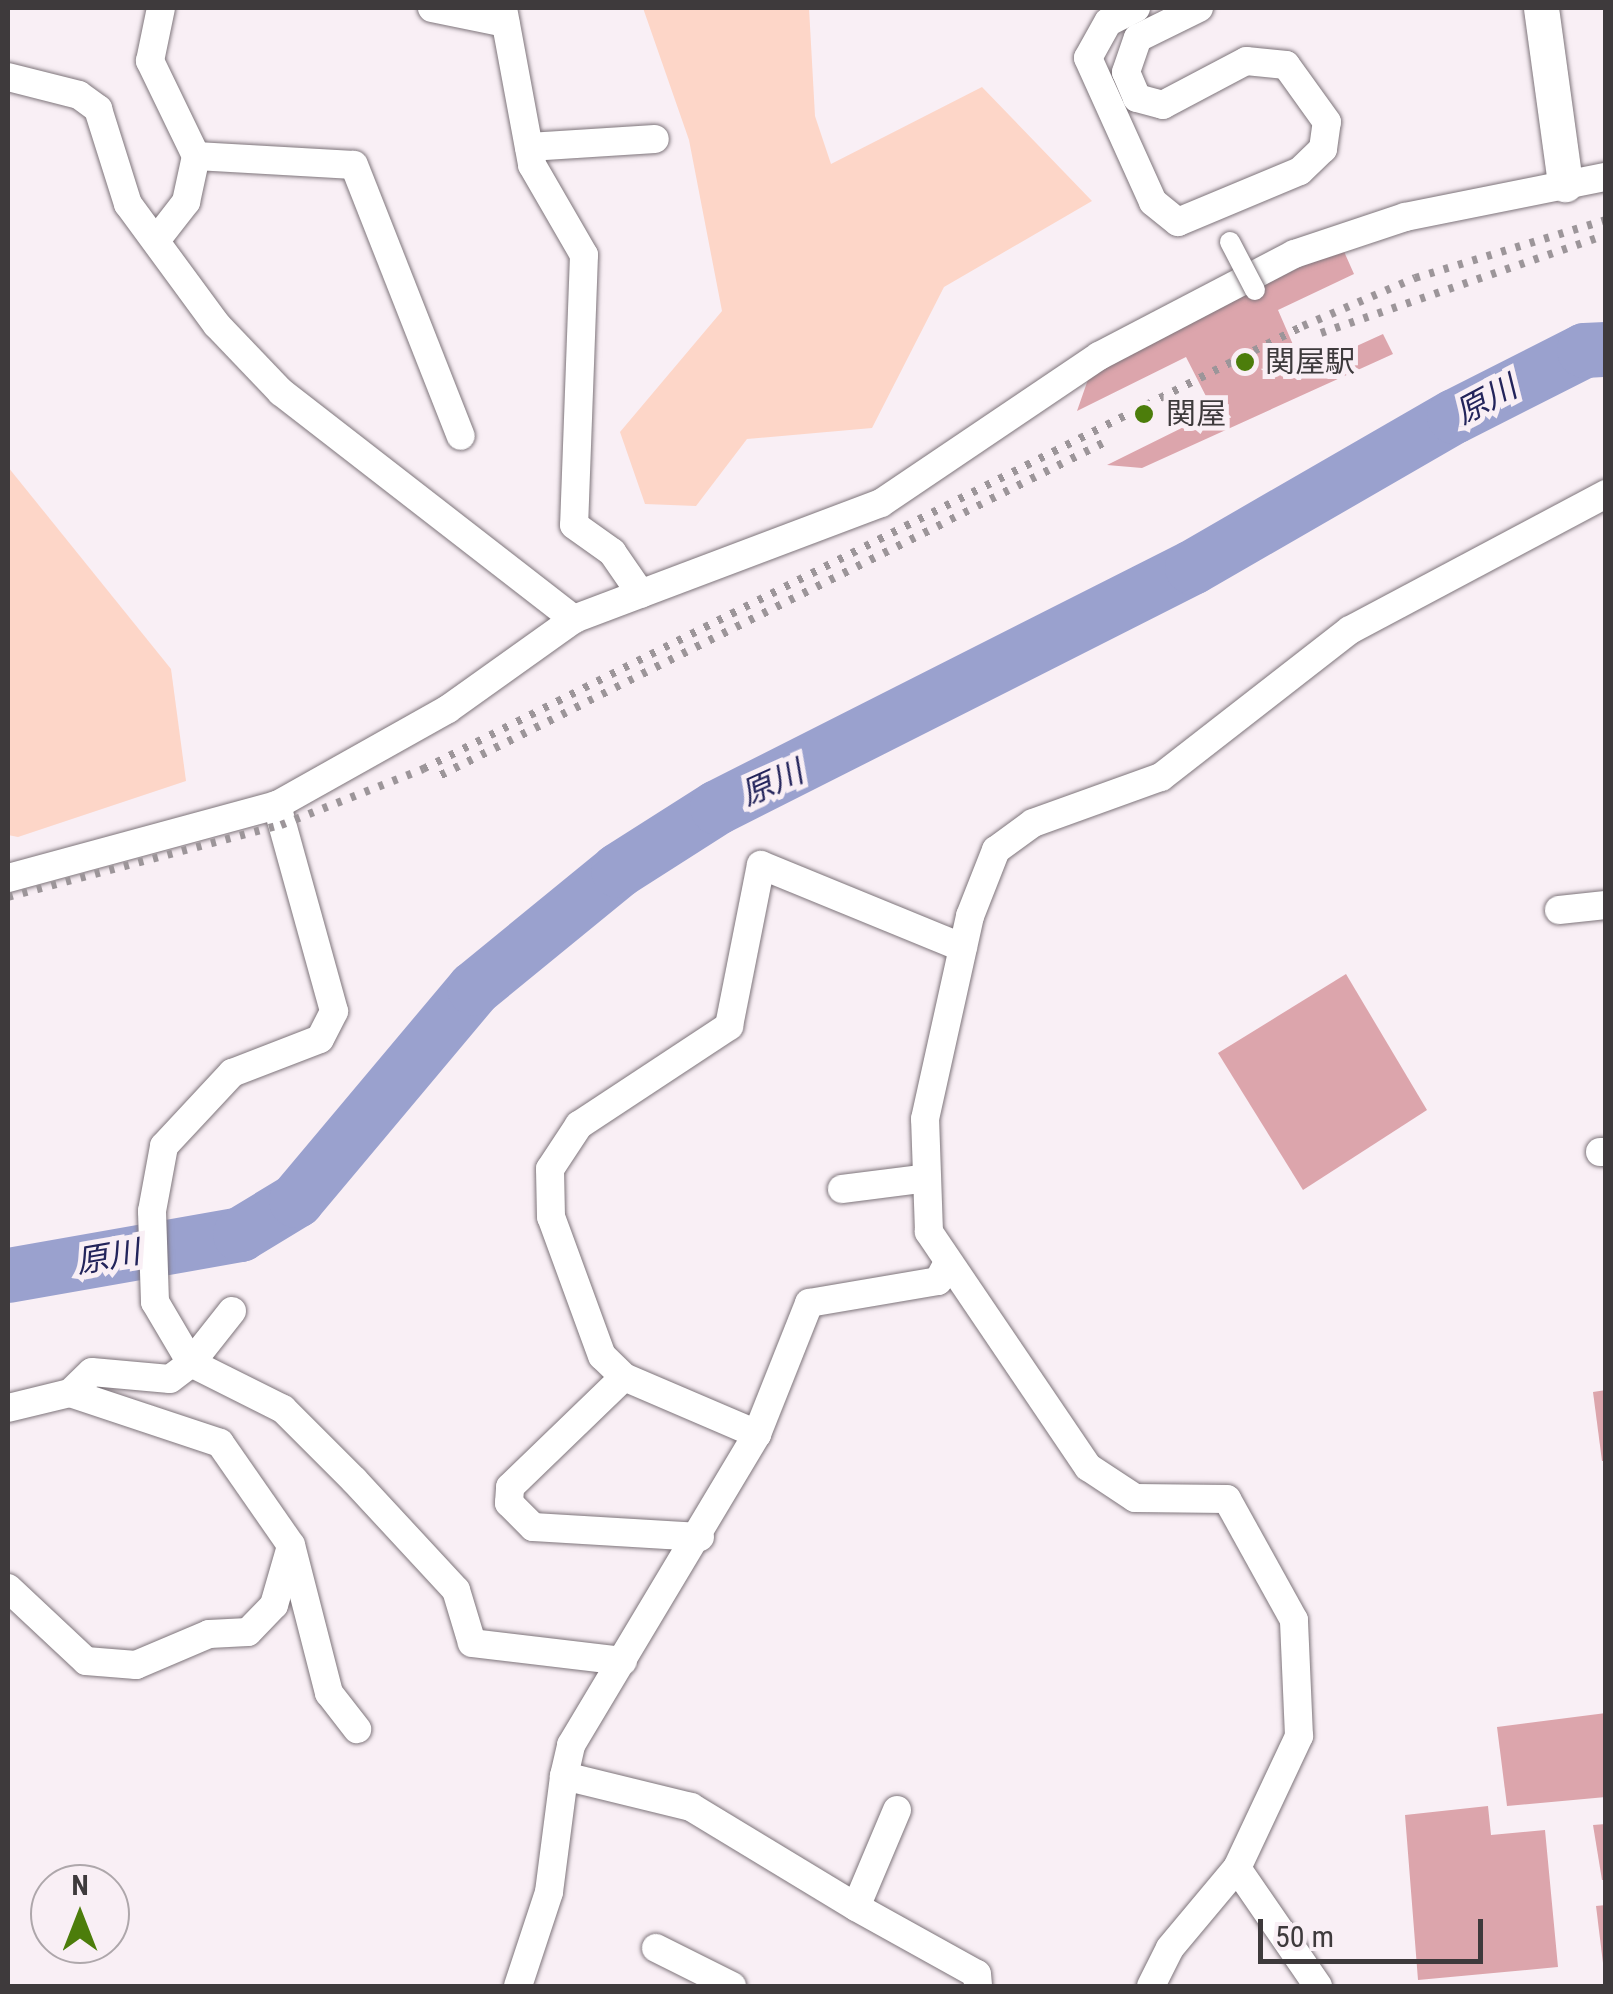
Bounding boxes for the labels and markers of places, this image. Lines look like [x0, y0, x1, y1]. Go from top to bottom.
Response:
place label: 関屋駅 [1265, 344, 1355, 380]
marker: 関屋駅 [1234, 351, 1256, 373]
place label: 関屋 [1166, 396, 1226, 432]
marker: 関屋 [1131, 401, 1157, 427]

